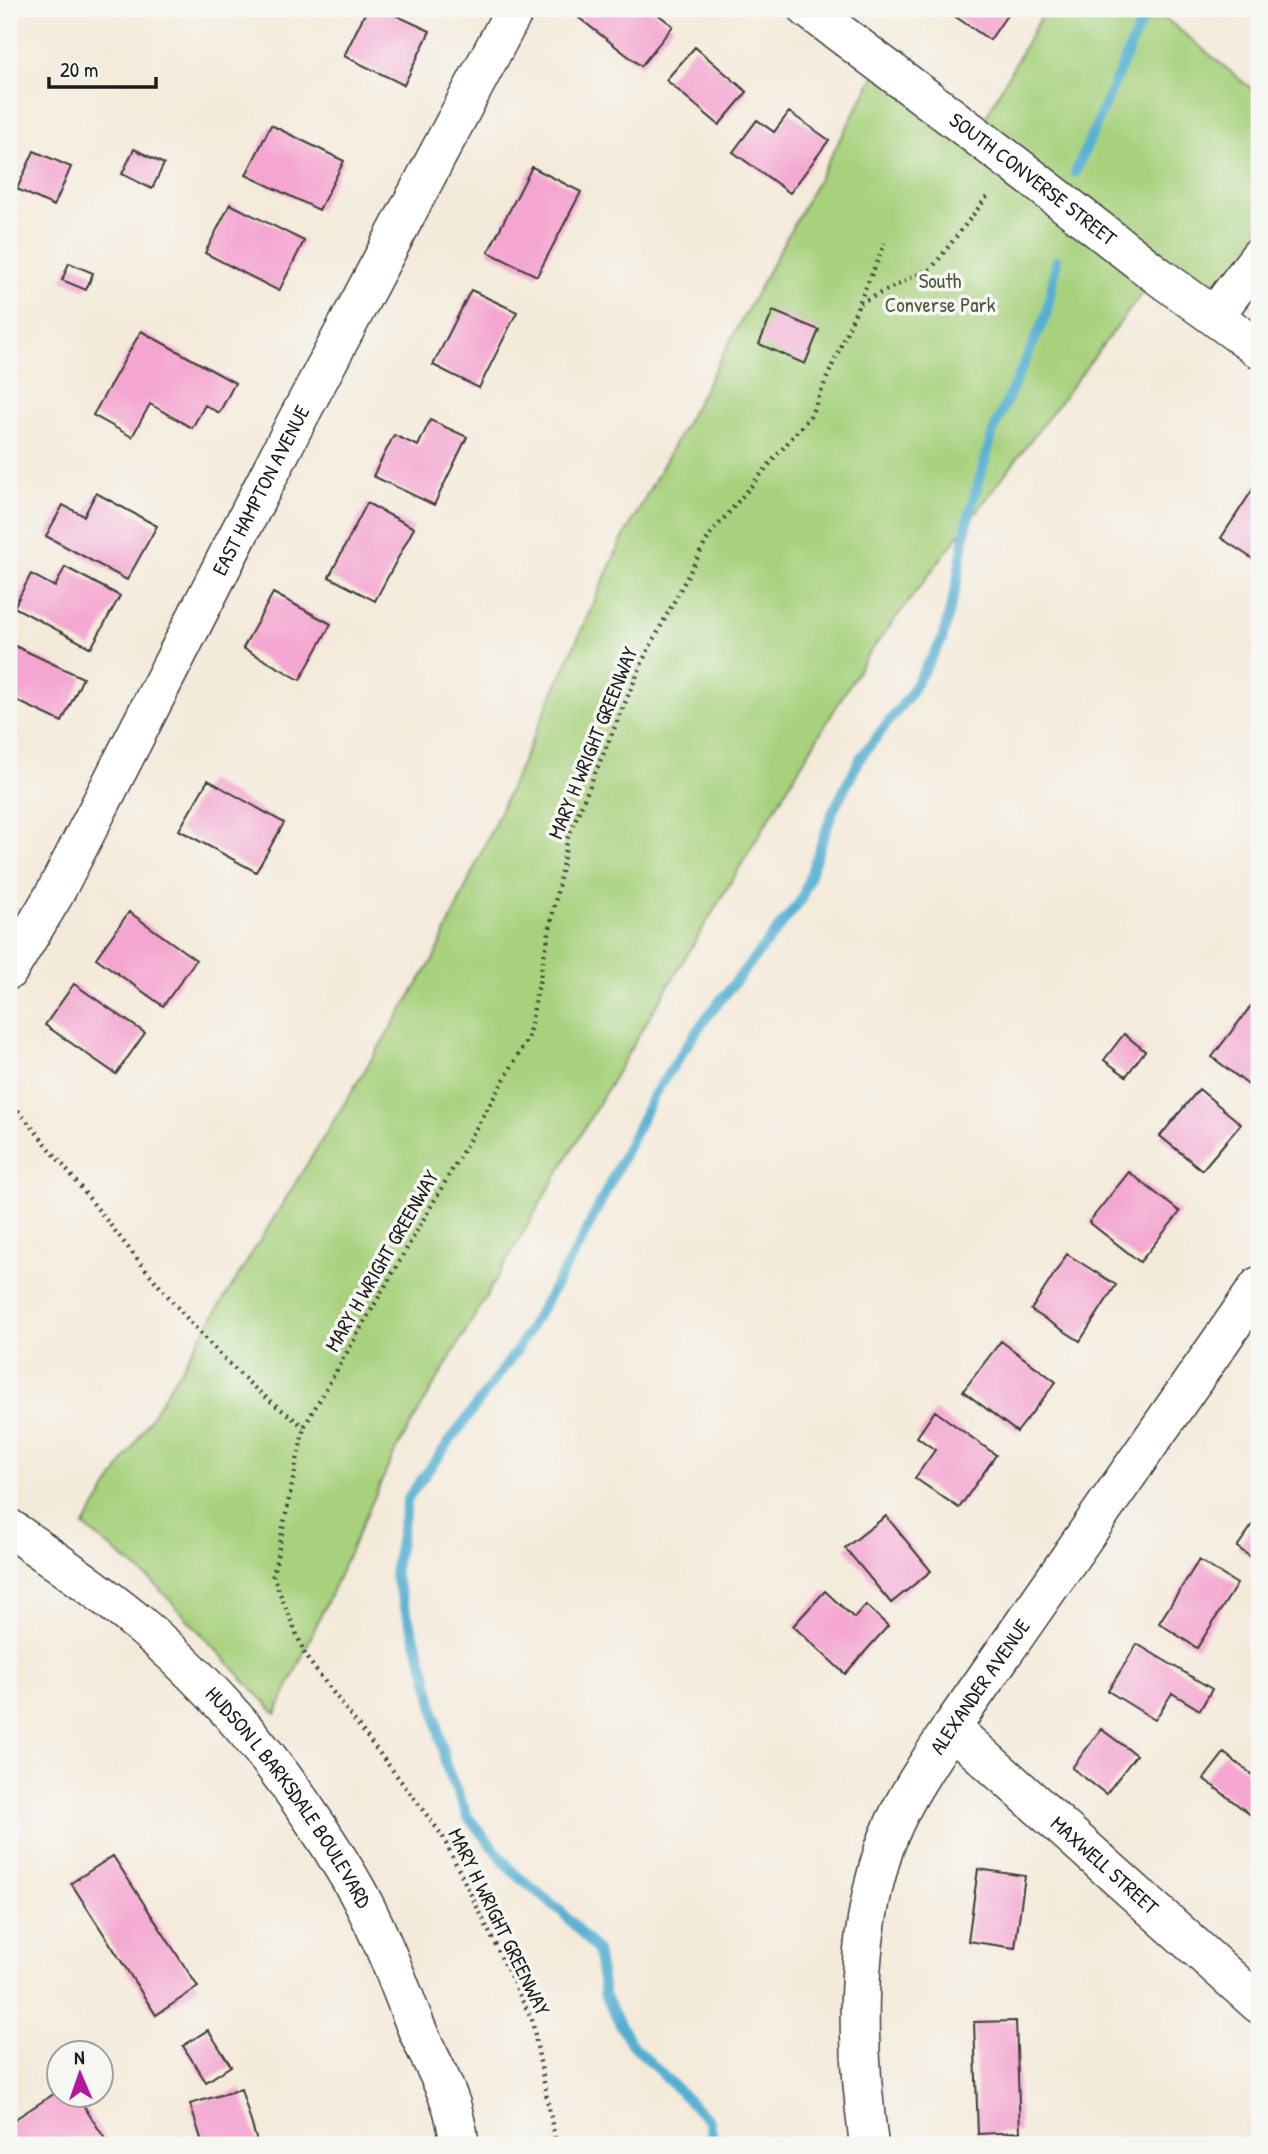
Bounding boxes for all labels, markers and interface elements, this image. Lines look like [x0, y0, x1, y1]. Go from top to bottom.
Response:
scale bar [49, 46, 156, 90]
text: 20 m [60, 55, 98, 84]
street label: SOUTH CONVERSE STREET [944, 105, 1124, 253]
park label: South Converse Park [885, 266, 996, 319]
street label: EAST HAMPTON AVENUE [205, 400, 316, 580]
street label: MARY H WRIGHT GREENWAY [541, 642, 645, 843]
street label: MARY H WRIGHT GREENWAY [318, 1164, 446, 1357]
street label: ALEXANDER AVENUE [923, 1613, 1037, 1760]
street label: HUDSON L BARKSDALE BOULEVARD [199, 1680, 379, 1913]
street label: MAXWELL STREET [1045, 1809, 1166, 1922]
street label: MARY H WRIGHT GREENWAY [442, 1823, 558, 2021]
north arrow [46, 2038, 116, 2108]
text: N [74, 2044, 85, 2070]

